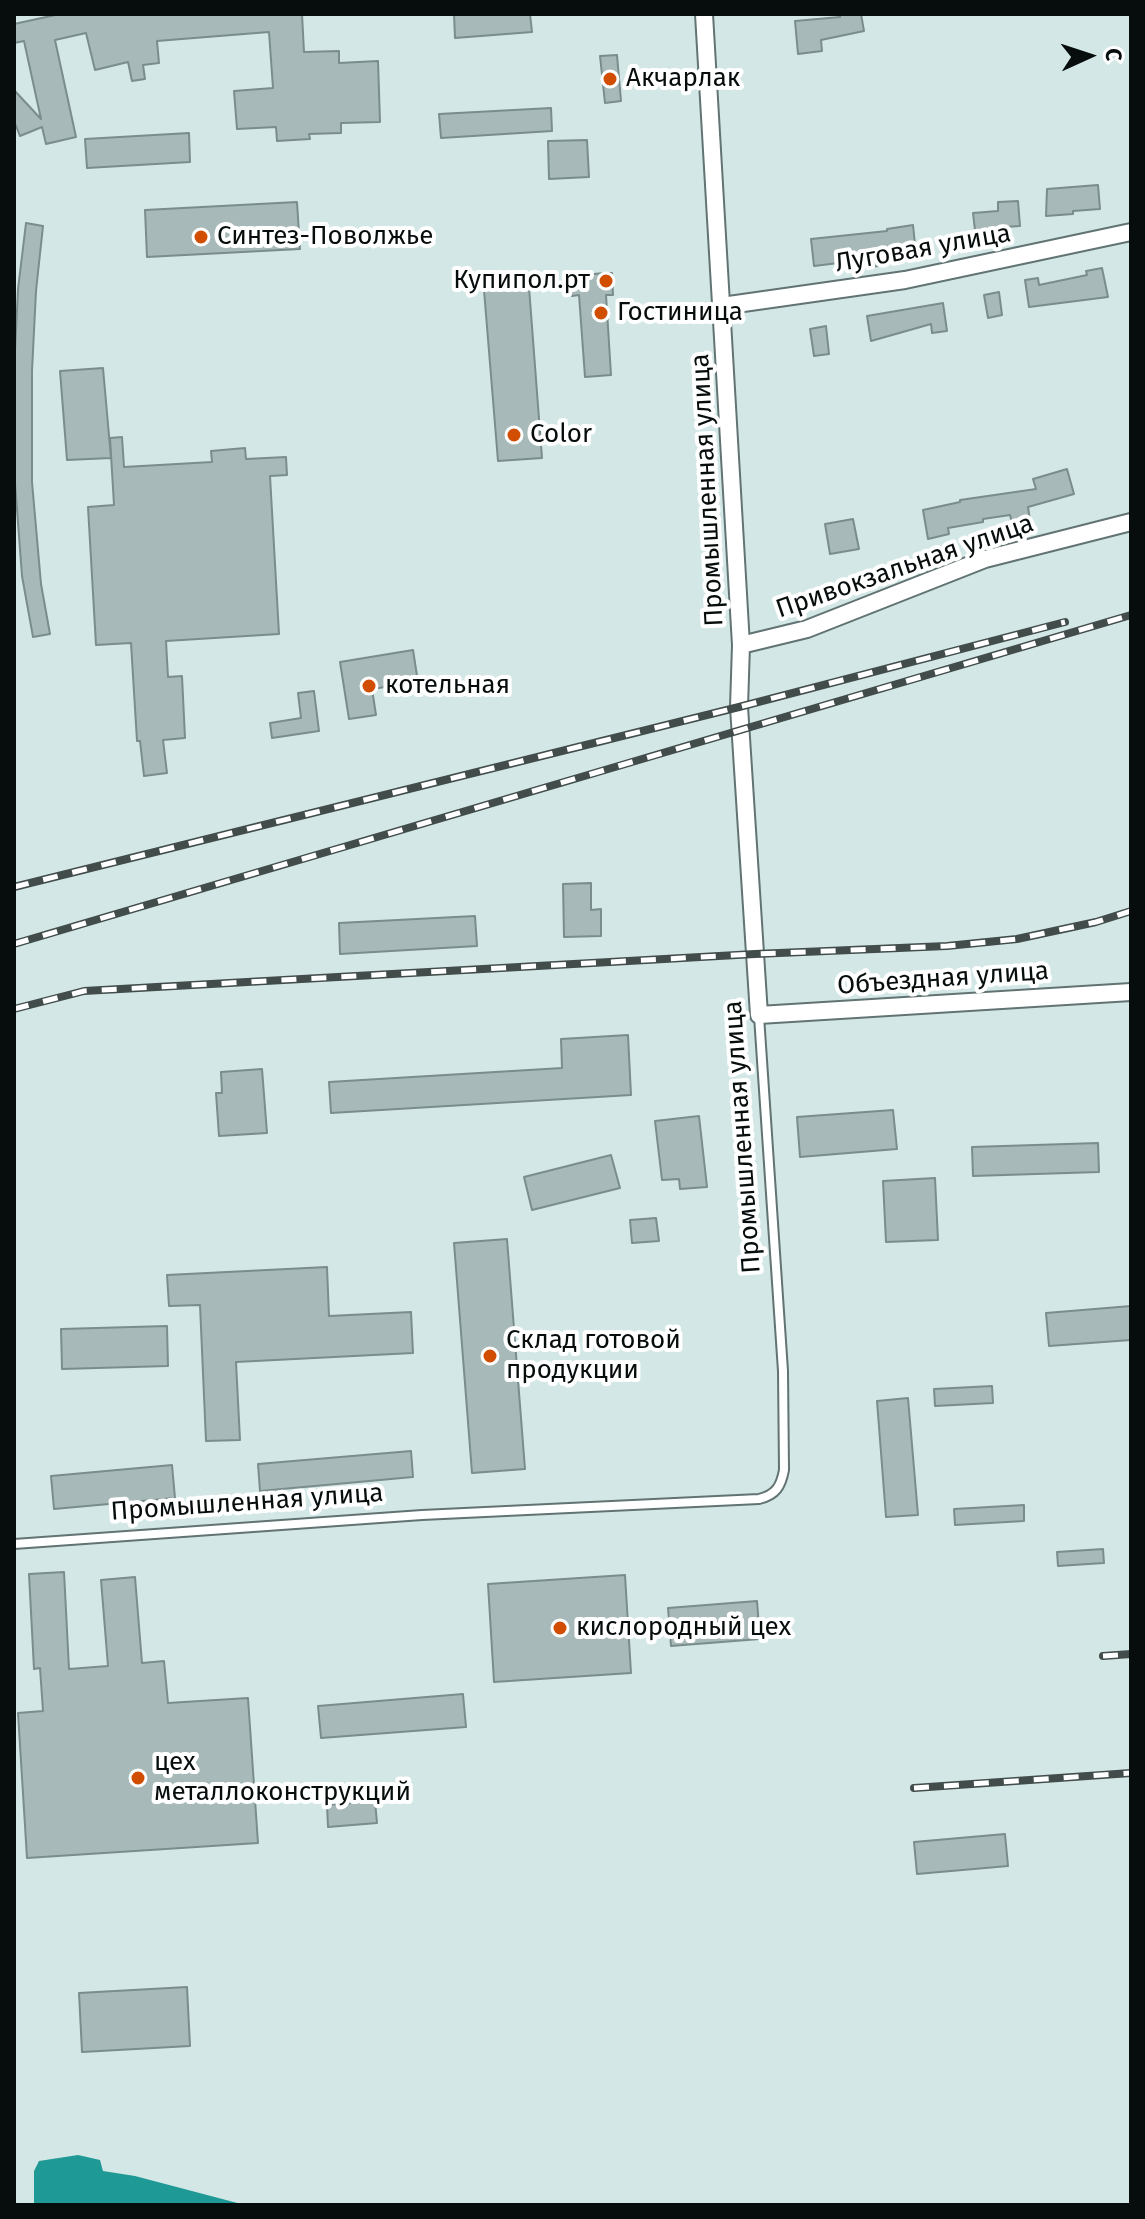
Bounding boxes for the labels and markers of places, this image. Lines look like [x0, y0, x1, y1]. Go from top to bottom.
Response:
place label: Акчарлак [626, 63, 740, 95]
marker: Акчарлак [601, 70, 619, 88]
place label: Синтез-Поволжье [217, 221, 433, 253]
marker: Синтез-Поволжье [192, 228, 210, 246]
place label: Купипол.рт [453, 265, 590, 297]
marker: Купипол.рт [597, 272, 615, 290]
place label: Гостиница [617, 297, 743, 329]
marker: Гостиница [592, 304, 610, 322]
place label: Color [530, 419, 592, 451]
marker: Color [505, 426, 523, 444]
place label: котельная [385, 670, 510, 702]
marker: котельная [360, 677, 378, 695]
place label: Склад готовой продукции [506, 1325, 681, 1386]
marker: Склад готовой продукции [481, 1347, 499, 1365]
place label: кислородный цех [576, 1612, 791, 1644]
marker: кислородный цех [551, 1619, 569, 1637]
place label: цех металлоконструкций [154, 1747, 411, 1808]
marker: цех металлоконструкций [129, 1769, 147, 1787]

